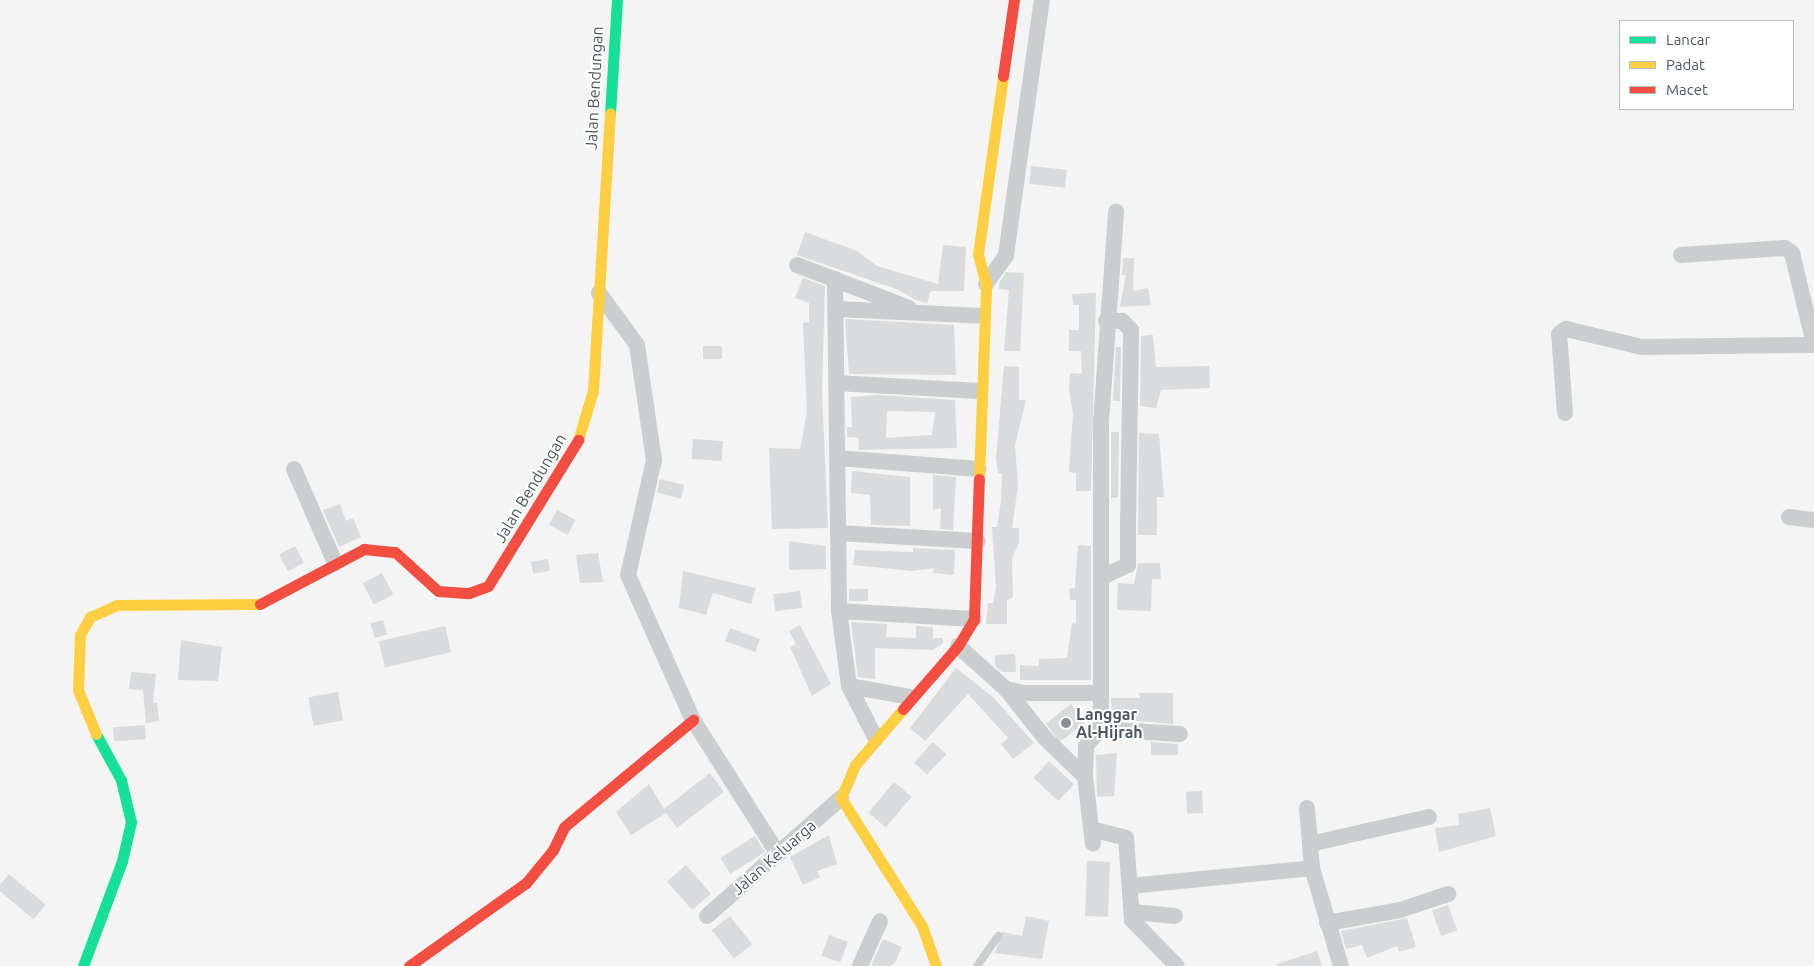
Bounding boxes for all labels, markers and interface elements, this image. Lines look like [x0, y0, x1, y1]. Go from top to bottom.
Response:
legend [1619, 20, 1794, 110]
street label: Jalan Bendungan [581, 26, 607, 150]
text: Lancar [1666, 31, 1710, 48]
text: Padat [1666, 56, 1705, 73]
text: Macet [1666, 81, 1708, 98]
street label: Jalan Bendungan [490, 430, 570, 546]
place label: Langgar Al-Hijrah [1076, 704, 1143, 742]
marker: Langgar Al-Hijrah [1060, 717, 1072, 729]
street label: Jalan Keluarga [728, 815, 820, 899]

